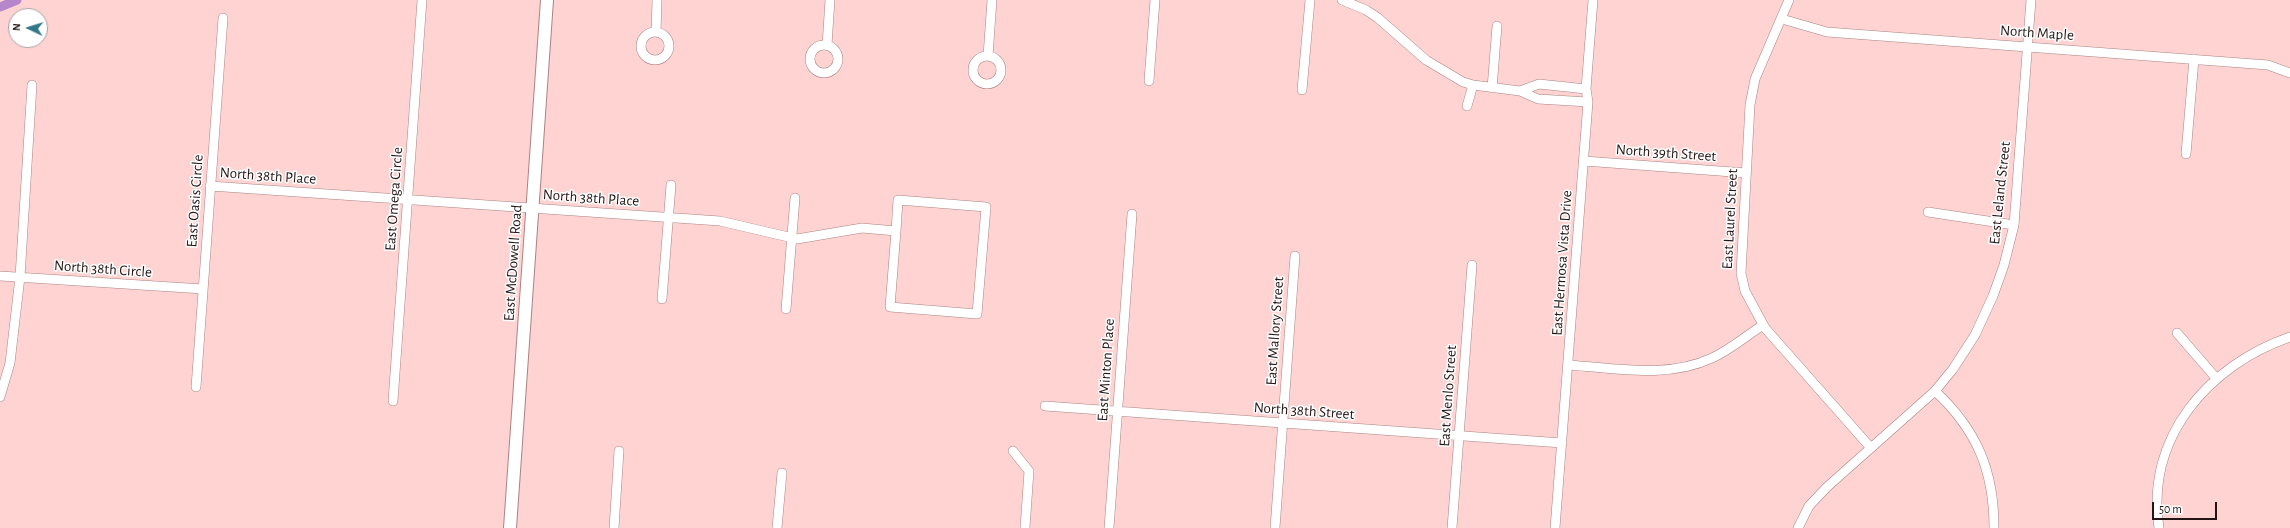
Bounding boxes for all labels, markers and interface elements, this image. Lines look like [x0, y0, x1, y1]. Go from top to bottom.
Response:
north arrow [8, 8, 48, 48]
street label: North Maple [1999, 21, 2075, 45]
text: N [11, 23, 22, 31]
street label: North 39th Street [1615, 141, 1717, 165]
street label: East Leland Street [1986, 141, 2014, 245]
street label: East Omega Circle [381, 146, 407, 252]
street label: East Oasis Circle [183, 154, 207, 248]
street label: North 38th Place [219, 164, 317, 188]
street label: East Laurel Street [1718, 168, 1742, 270]
street label: North 38th Place [542, 186, 640, 210]
street label: East Hermosa Vista Drive [1548, 190, 1576, 336]
street label: East McDowell Road [500, 204, 526, 322]
street label: North 38th Circle [53, 257, 153, 281]
street label: East Mallory Street [1262, 276, 1288, 386]
street label: East Minton Place [1093, 318, 1119, 422]
street label: East Menlo Street [1435, 345, 1461, 447]
street label: North 38th Street [1253, 399, 1355, 423]
scale bar [2154, 494, 2219, 520]
text: 50 m [2159, 503, 2182, 515]

